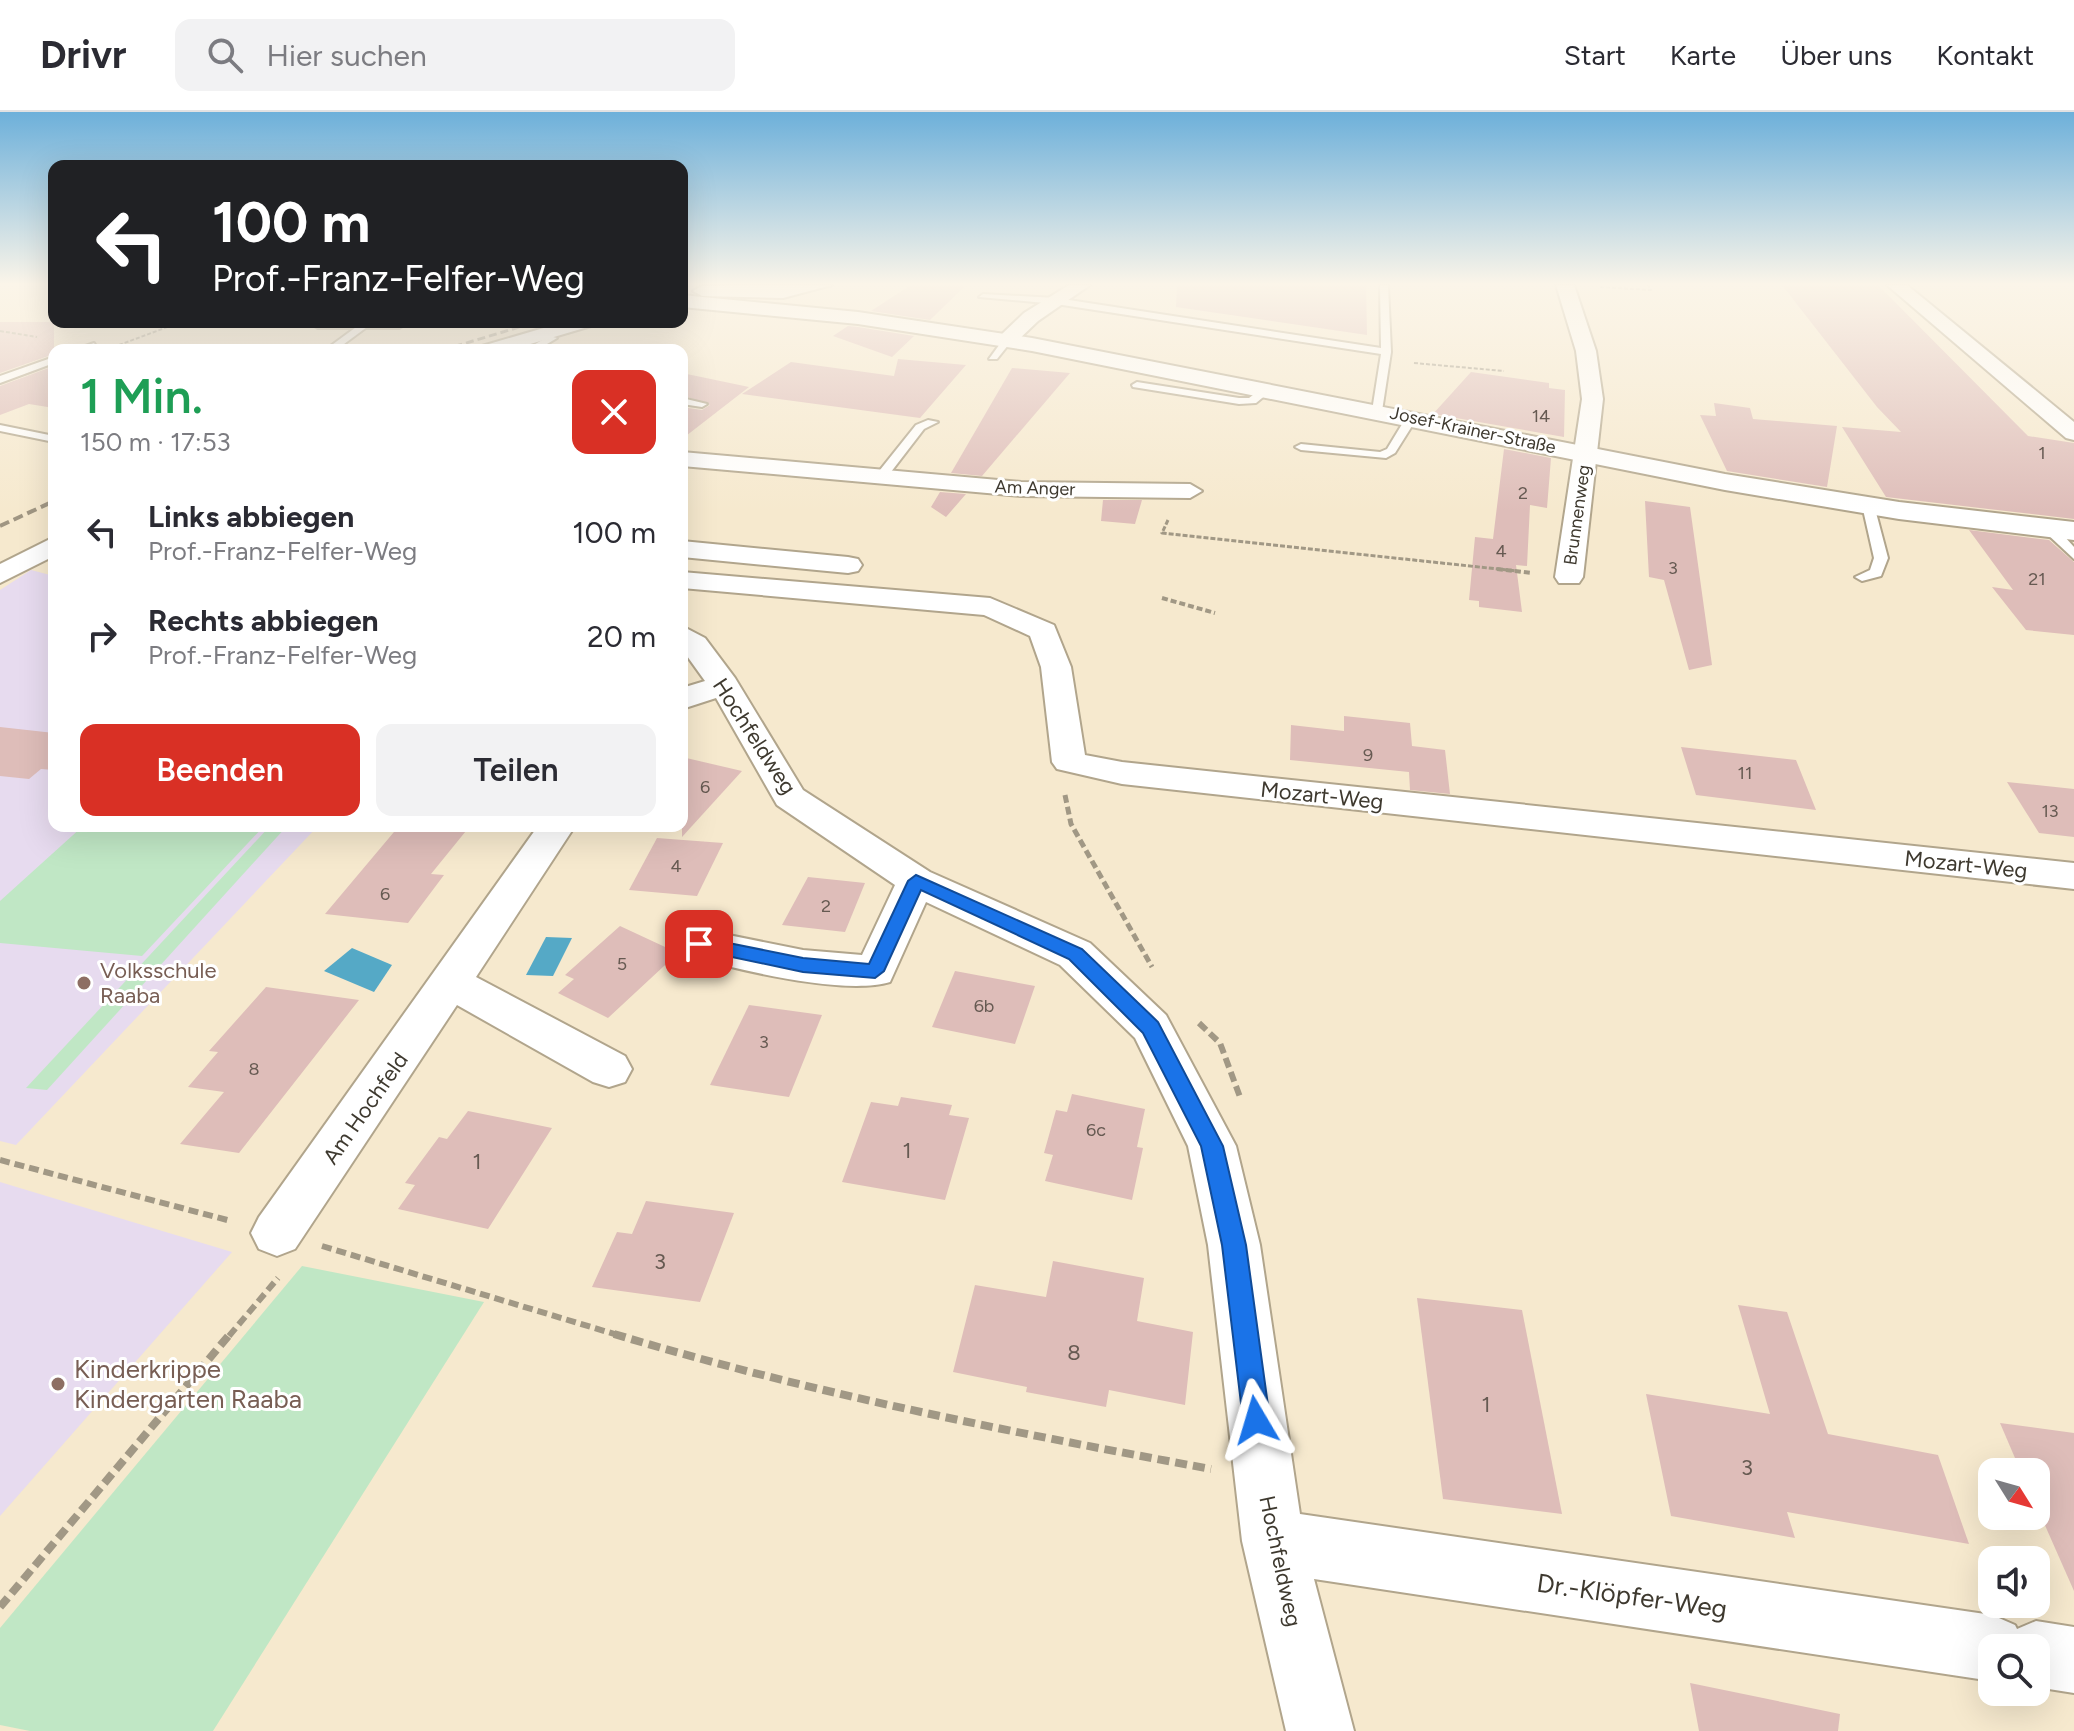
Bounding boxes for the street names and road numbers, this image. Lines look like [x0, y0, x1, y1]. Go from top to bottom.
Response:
street label: Josef-Krainer-Straße [1388, 402, 1558, 458]
street label: Brunnenweg [1559, 463, 1595, 567]
street label: Am Anger [994, 476, 1076, 500]
street label: Hochfeldweg [707, 673, 802, 799]
street label: Mozart-Weg [1259, 776, 1385, 815]
street label: Mozart-Weg [1903, 845, 2029, 884]
street label: Am Hochfeld [317, 1047, 414, 1169]
street label: Hochfeldweg [1253, 1493, 1308, 1629]
street label: Dr.-Klöpfer-Weg [1535, 1567, 1729, 1625]

